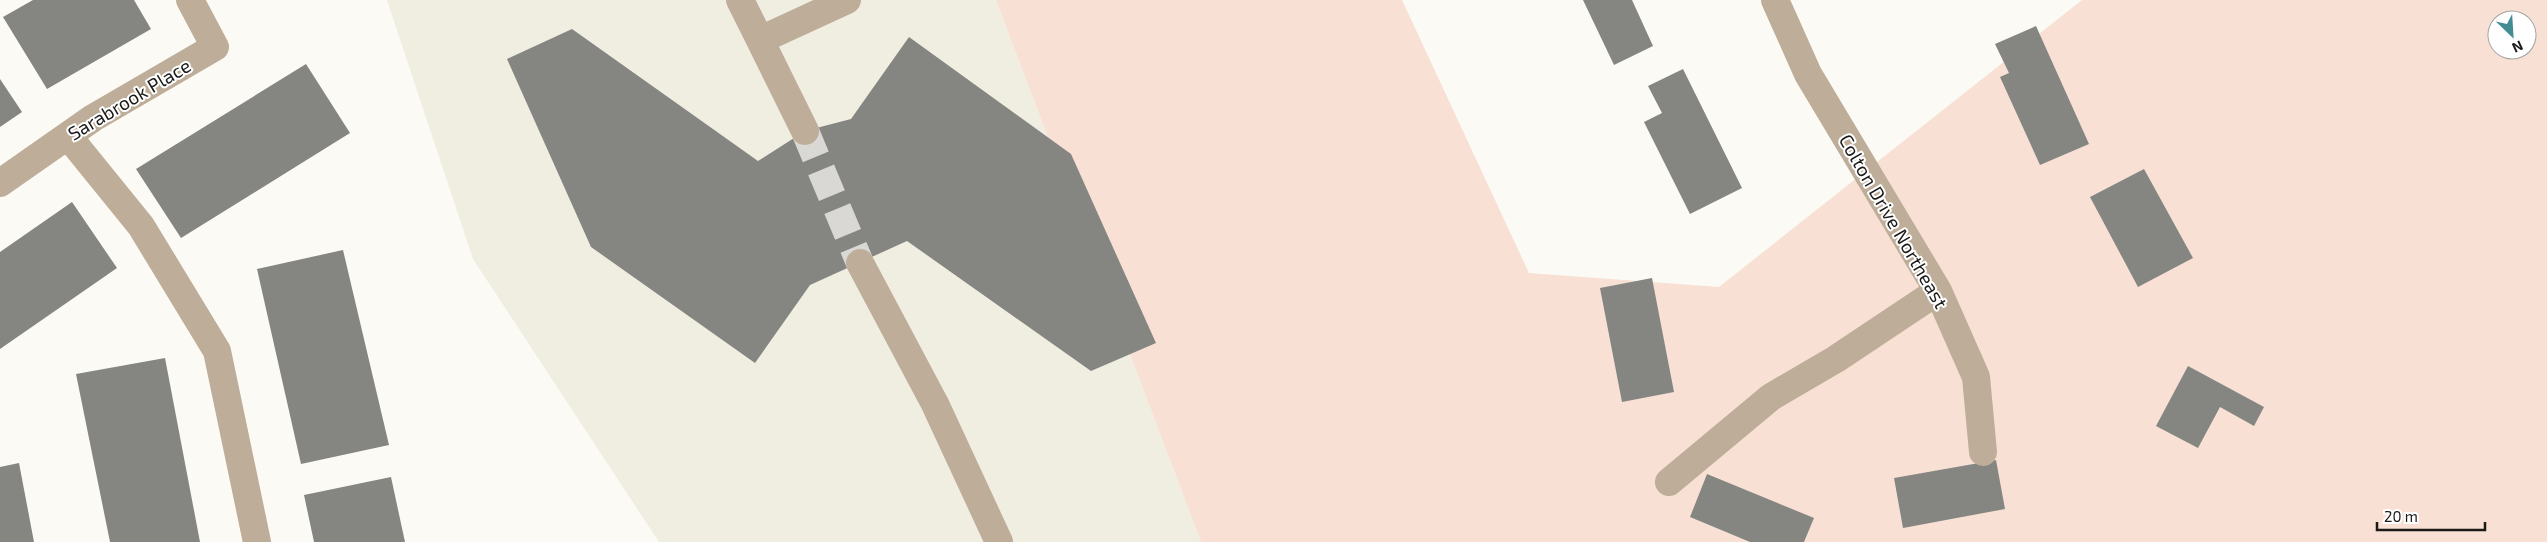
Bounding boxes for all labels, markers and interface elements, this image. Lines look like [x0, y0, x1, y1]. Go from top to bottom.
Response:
north arrow [2487, 10, 2537, 60]
text: N [2510, 37, 2526, 57]
street label: Sarabrook Place [63, 53, 195, 145]
street label: Colton Drive Northeast [1835, 130, 1953, 312]
scale bar [2377, 500, 2484, 532]
text: 20 m [2384, 507, 2418, 525]

